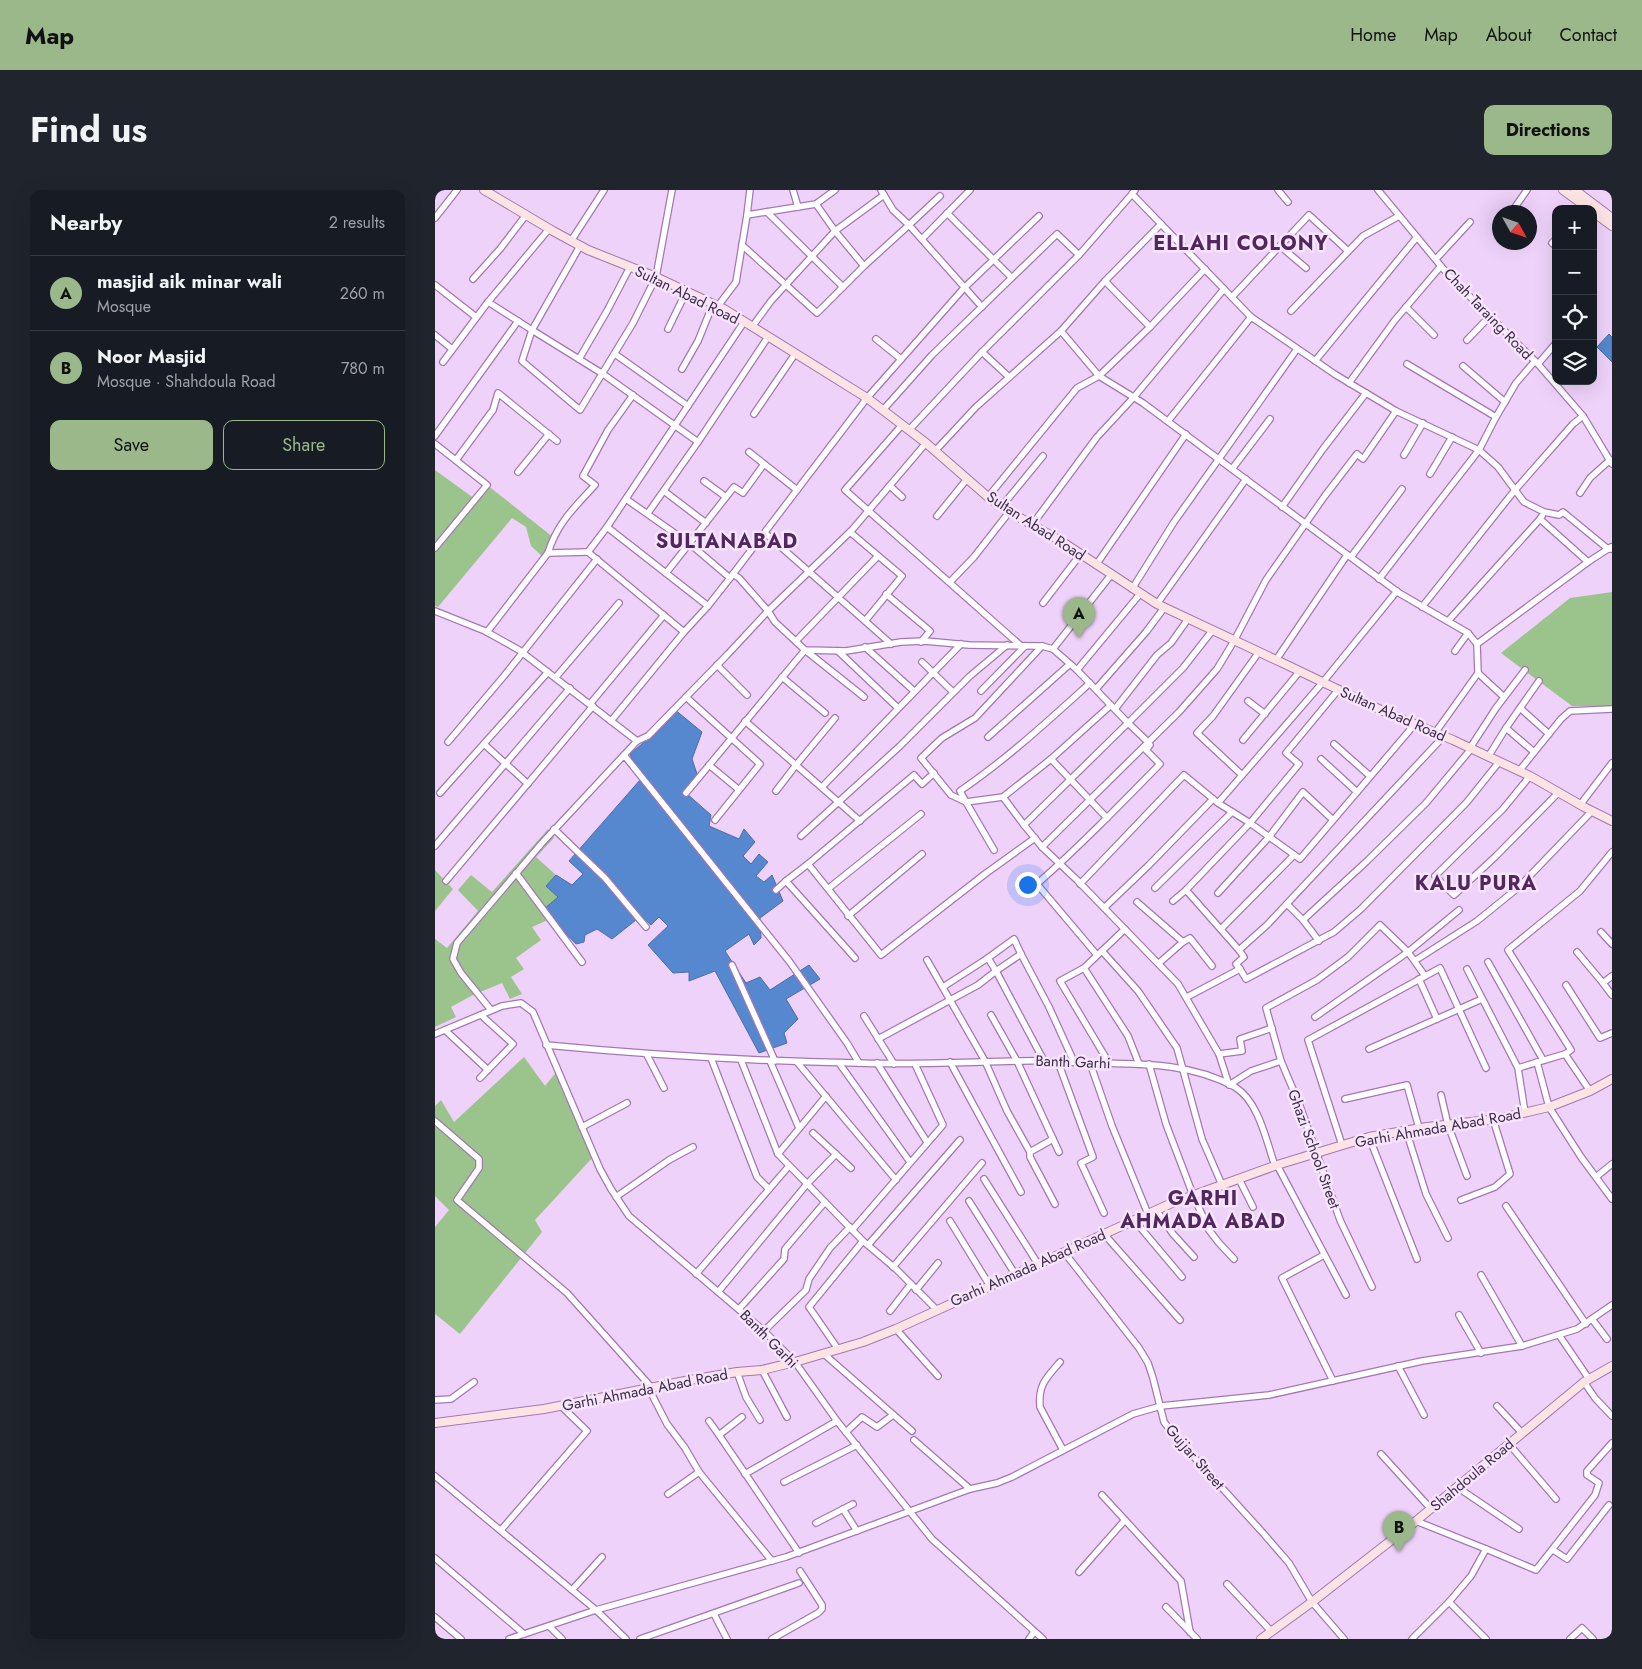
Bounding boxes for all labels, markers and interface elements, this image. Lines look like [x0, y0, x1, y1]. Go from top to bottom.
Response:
text: Map [25, 18, 74, 53]
text: Home [1350, 22, 1396, 48]
text: Map [1424, 22, 1458, 48]
text: About [1486, 22, 1531, 48]
text: Contact [1559, 22, 1617, 48]
text: Find us [30, 105, 147, 155]
button: Directions [1484, 105, 1612, 155]
north arrow [1492, 205, 1537, 250]
map controls [1552, 205, 1597, 385]
button: + [1552, 205, 1597, 250]
text: Nearby [50, 208, 122, 238]
text: 2 results [329, 211, 385, 234]
district label: ELLAHI COLONY [1153, 229, 1329, 258]
button: − [1552, 250, 1597, 295]
street label: Sultan Abad Road [631, 260, 743, 330]
street label: Chah Taraing Road [1438, 263, 1538, 365]
text: masjid aik minar wali [97, 268, 282, 295]
text: A [60, 282, 72, 305]
text: 260 m [340, 282, 385, 305]
text: Mosque [97, 295, 151, 318]
button: locate [1552, 295, 1597, 340]
button: layers [1552, 340, 1597, 385]
text: Noor Masjid [97, 343, 206, 370]
text: B [61, 357, 71, 380]
text: 780 m [341, 357, 385, 380]
text: Mosque · Shahdoula Road [97, 370, 276, 393]
button: Save [50, 420, 213, 470]
button: Share [223, 420, 385, 470]
street label: Sultan Abad Road [982, 486, 1090, 566]
district label: SULTANABAD [656, 527, 798, 556]
pin: A [1063, 597, 1095, 638]
street label: Sultan Abad Road [1337, 681, 1449, 747]
district label: KALU PURA [1415, 869, 1537, 898]
your location [1015, 872, 1041, 898]
street label: Banth Garhi [1035, 1050, 1111, 1074]
street label: Ghazi School Street [1282, 1086, 1346, 1212]
street label: Garhi Ahmada Abad Road [1353, 1103, 1523, 1153]
district label: GARHI AHMADA ABAD [1119, 1184, 1286, 1236]
street label: Garhi Ahmada Abad Road [947, 1224, 1109, 1312]
street label: Banth Garhi [735, 1305, 803, 1373]
street label: Garhi Ahmada Abad Road [560, 1363, 730, 1417]
street label: Gujjar Street [1160, 1419, 1230, 1495]
street label: Shahdoula Road [1425, 1433, 1519, 1517]
pin: B [1383, 1511, 1415, 1552]

